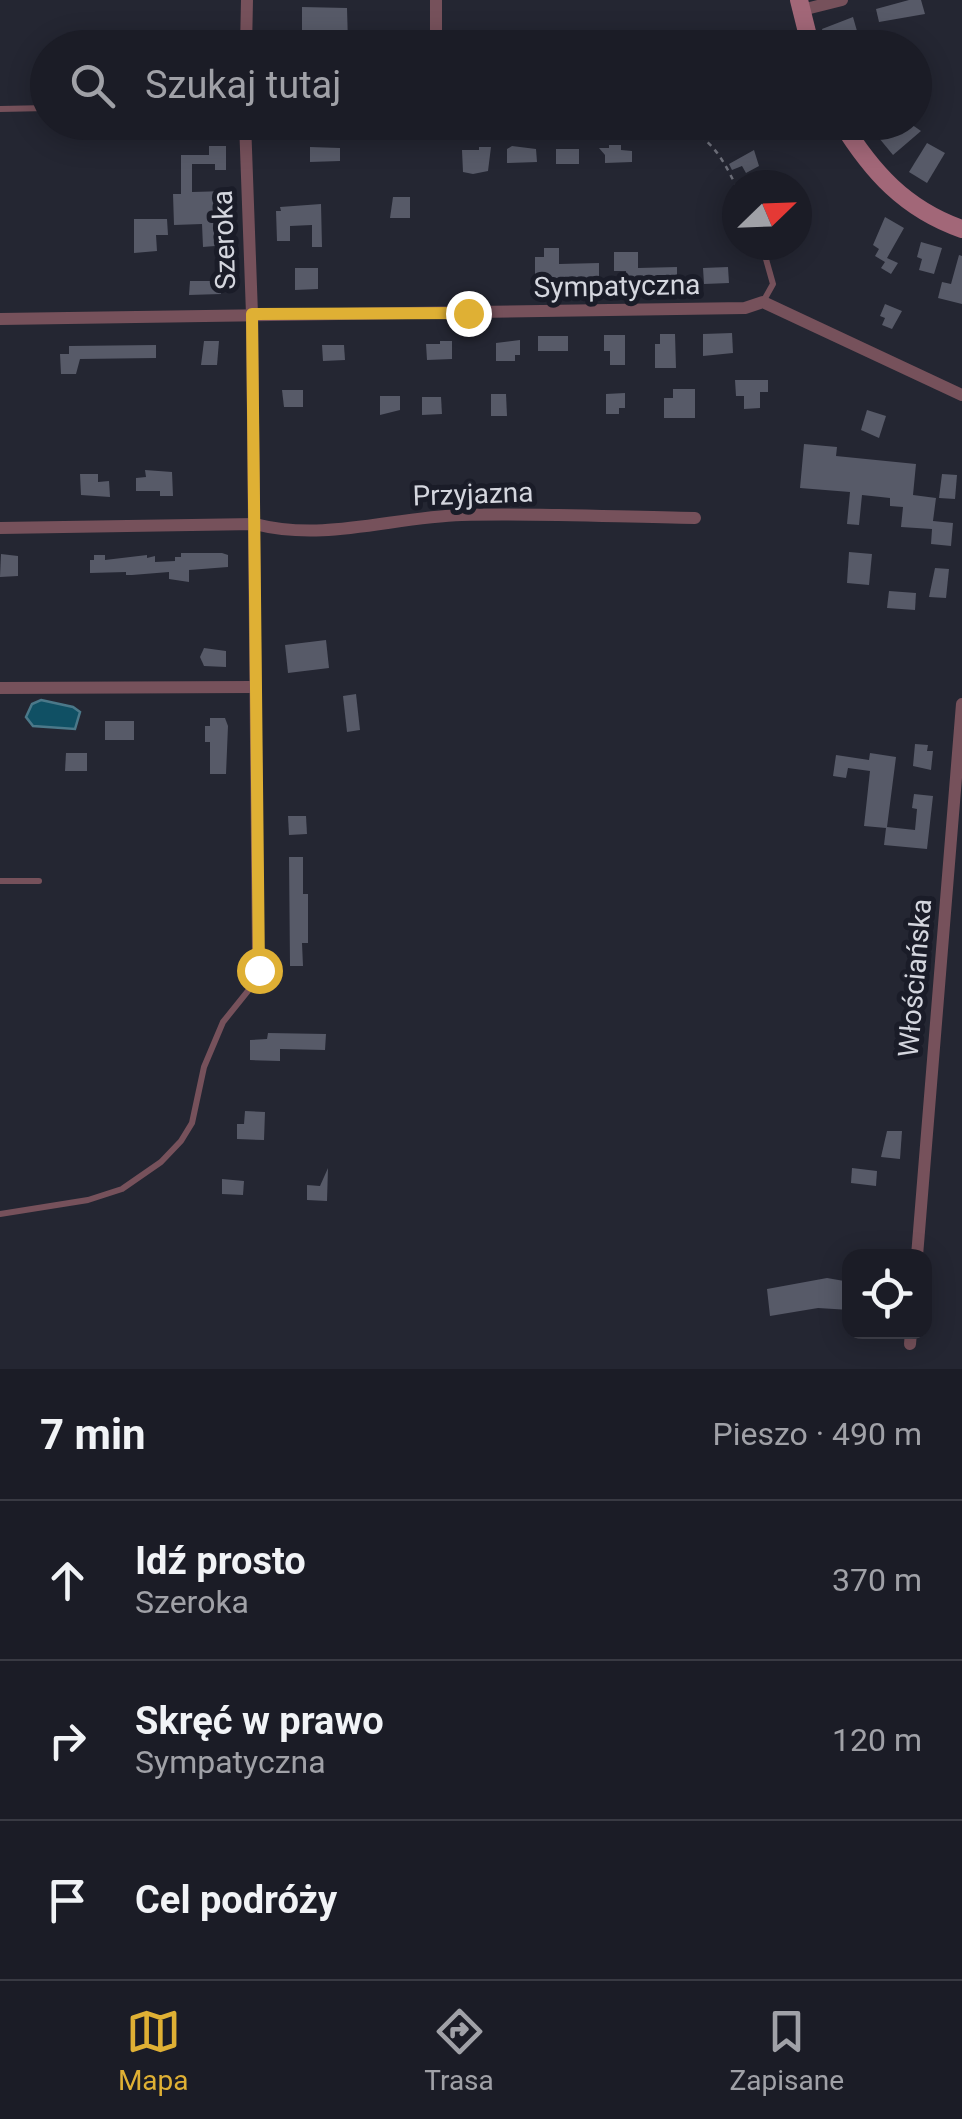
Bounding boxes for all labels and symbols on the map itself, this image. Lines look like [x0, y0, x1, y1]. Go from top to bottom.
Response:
north arrow [722, 170, 812, 260]
street label: Szeroka [206, 190, 242, 290]
street label: Sympatyczna [533, 268, 701, 304]
route end [446, 291, 492, 337]
street label: Przyjazna [412, 475, 534, 513]
street label: Włościańska [892, 897, 938, 1059]
route start [237, 948, 283, 994]

